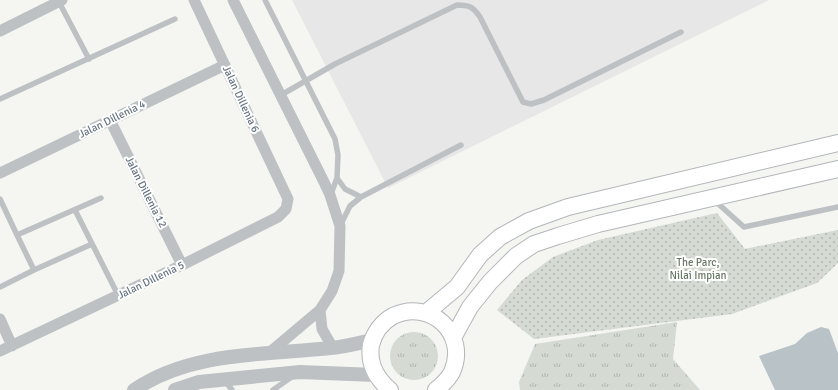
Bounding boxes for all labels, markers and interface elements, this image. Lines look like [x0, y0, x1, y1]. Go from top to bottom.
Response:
street label: Jalan Dillenia 6 [220, 64, 262, 135]
street label: Jalan Dillenia 4 [77, 97, 147, 141]
street label: Jalan Dillenia 12 [122, 154, 170, 230]
park label: The Parc, Nilai Impian [669, 256, 727, 282]
street label: Jalan Dillenia 5 [116, 258, 186, 302]

